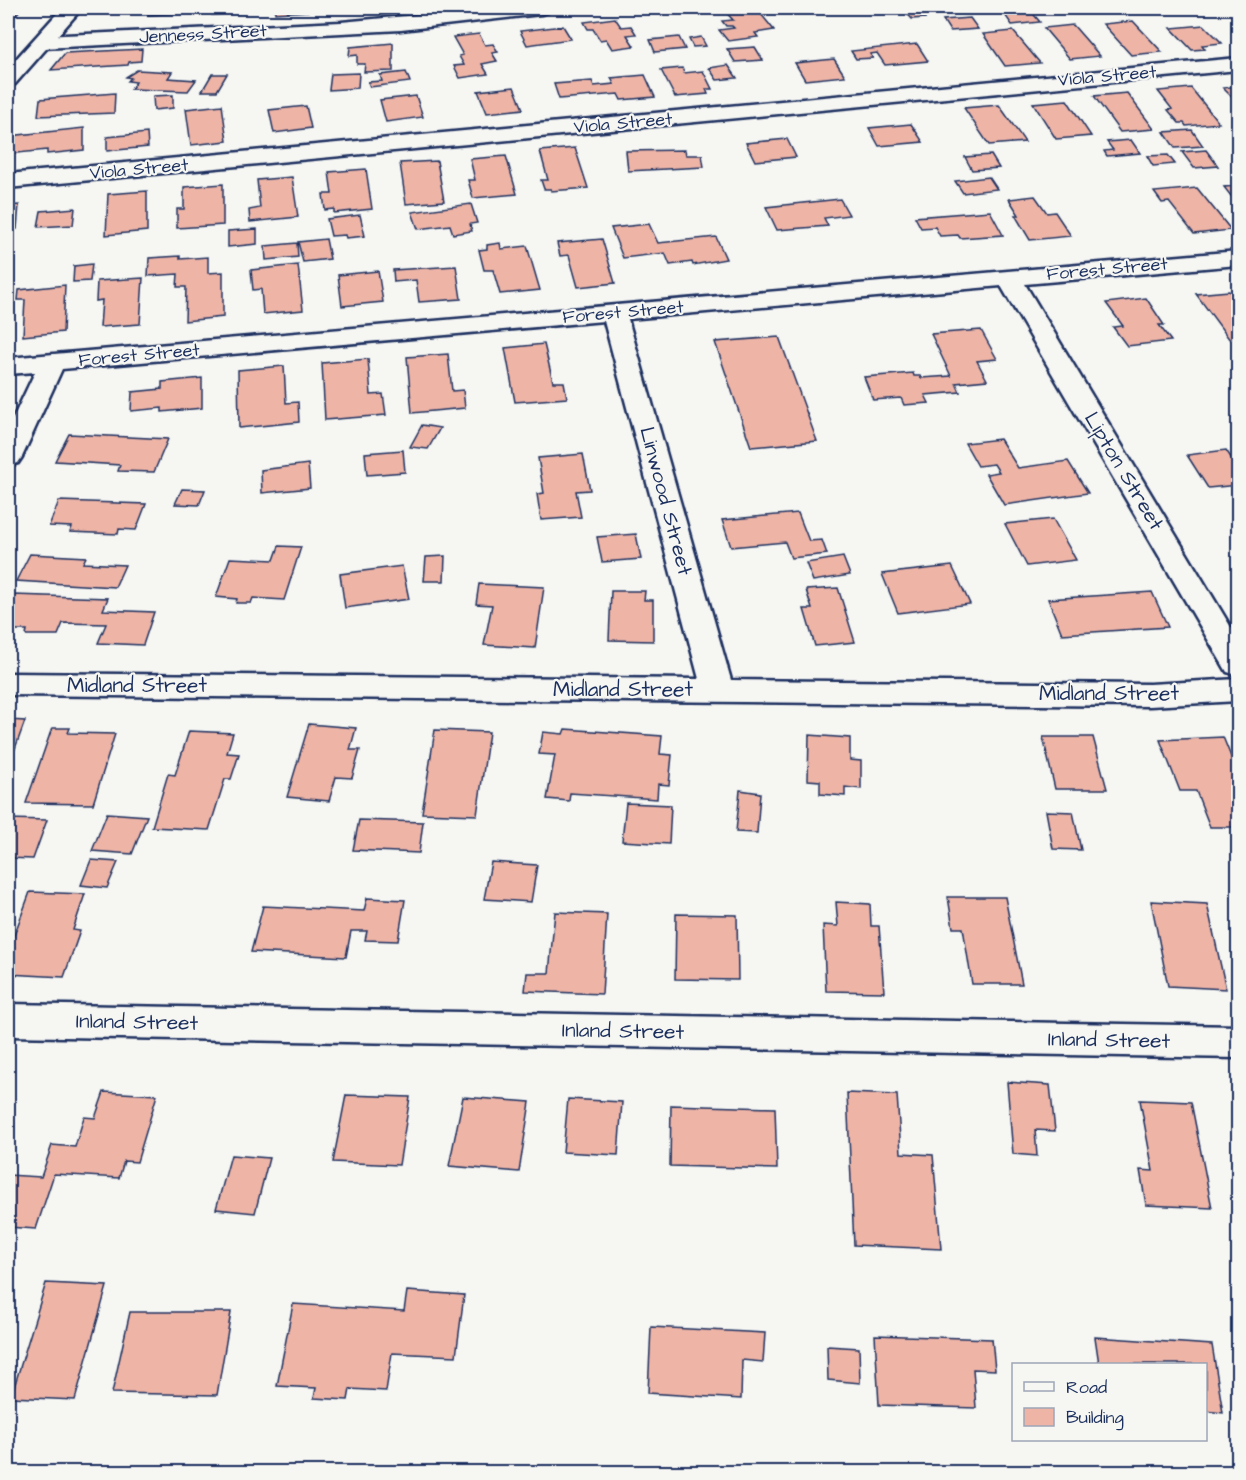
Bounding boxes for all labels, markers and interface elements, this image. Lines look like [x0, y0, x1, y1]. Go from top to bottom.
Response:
street label: Jenness Street [139, 18, 268, 50]
street label: Viola Street [1057, 59, 1158, 93]
street label: Viola Street [573, 106, 674, 140]
street label: Viola Street [89, 152, 190, 186]
street label: Forest Street [1045, 251, 1169, 287]
street label: Forest Street [561, 294, 685, 330]
street label: Forest Street [77, 337, 201, 373]
street label: Lipton Street [1076, 406, 1171, 537]
street label: Linwood Street [632, 423, 700, 579]
street label: Midland Street [67, 671, 207, 700]
street label: Midland Street [553, 675, 693, 704]
street label: Midland Street [1039, 679, 1179, 708]
street label: Inland Street [76, 1006, 199, 1038]
street label: Inland Street [562, 1015, 685, 1047]
street label: Inland Street [1048, 1024, 1171, 1056]
legend [1012, 1363, 1207, 1441]
text: Road [1066, 1375, 1107, 1400]
text: Building [1066, 1405, 1124, 1431]

